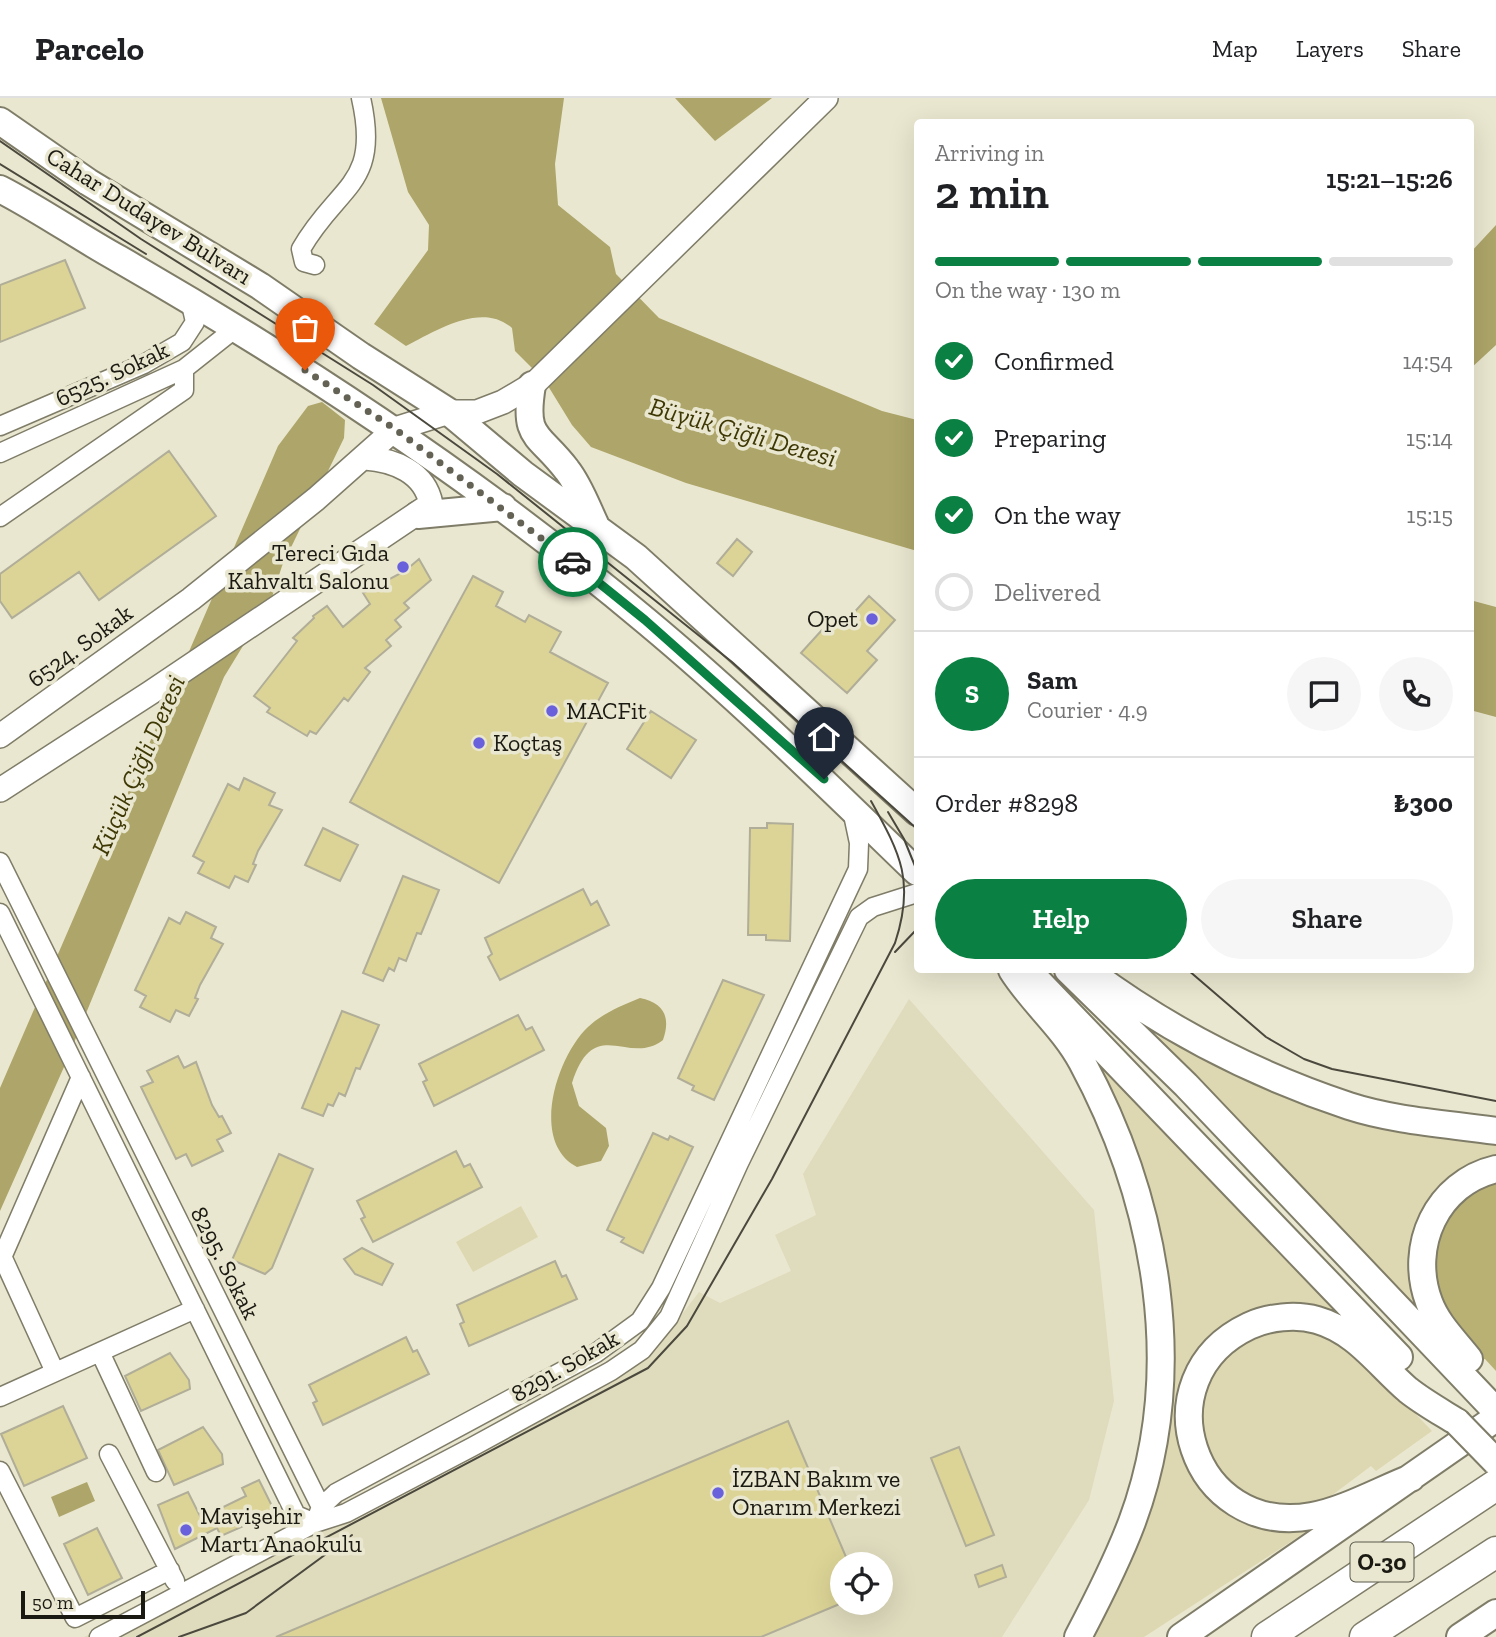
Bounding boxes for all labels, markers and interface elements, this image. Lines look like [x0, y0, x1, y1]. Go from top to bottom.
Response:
text: Parcelo [35, 29, 144, 68]
text: Map [1212, 34, 1258, 63]
text: Layers [1296, 34, 1364, 63]
text: Share [1402, 34, 1461, 63]
text: Arriving in [935, 139, 1044, 167]
street label: Cahar Dudayev Bulvarı [41, 141, 257, 291]
text: 15:21–15:26 [1326, 163, 1453, 195]
text: 2 min [935, 165, 1049, 220]
text: On the way · 130 m [935, 276, 1120, 304]
pin [275, 298, 335, 370]
icon: bag [286, 309, 324, 347]
street label: 6525. Sokak [50, 334, 174, 412]
icon: check [935, 342, 973, 380]
text: Confirmed [994, 345, 1114, 377]
text: 14:54 [1402, 347, 1453, 375]
water label: Büyük Çiğli Deresi [646, 390, 840, 474]
icon: check [935, 419, 973, 457]
text: Preparing [994, 422, 1106, 454]
text: 15:14 [1406, 424, 1453, 452]
icon: check [935, 496, 973, 534]
text: On the way [994, 499, 1121, 531]
text: 15:15 [1407, 501, 1453, 529]
courier [538, 527, 608, 597]
place label: Tereci Gıda Kahvaltı Salonu [228, 538, 390, 595]
icon: car [554, 543, 592, 581]
marker: Tereci Gıda Kahvaltı Salonu [395, 559, 411, 575]
text: Delivered [994, 576, 1101, 608]
street label: 6524. Sokak [22, 598, 138, 693]
place label: Opet [807, 604, 858, 633]
marker: Opet [864, 611, 880, 627]
button: chat [1287, 657, 1361, 731]
button: phone [1379, 657, 1453, 731]
text: Sam [1027, 664, 1077, 696]
water label: Küçük Çiğli Deresi [84, 670, 192, 860]
text: S [965, 678, 979, 710]
place label: MACFit [566, 696, 647, 725]
text: Courier · 4.9 [1027, 696, 1148, 724]
marker: MACFit [544, 703, 560, 719]
pin [794, 707, 854, 779]
icon: home [805, 718, 843, 756]
place label: Koçtaş [493, 728, 562, 757]
marker: Koçtaş [471, 735, 487, 751]
text: Order #8298 [935, 787, 1078, 819]
text: ₺300 [1393, 787, 1453, 819]
button: Help [935, 879, 1187, 959]
button: Share [1201, 879, 1453, 959]
street label: 8295. Sokak [185, 1202, 266, 1324]
street label: 8291. Sokak [506, 1323, 624, 1408]
place label: İZBAN Bakım ve Onarım Merkezi [732, 1464, 901, 1521]
marker: İZBAN Bakım ve Onarım Merkezi [710, 1485, 726, 1501]
place label: Mavişehir Martı Anaokulu [200, 1501, 362, 1558]
marker: Mavişehir Martı Anaokulu [178, 1522, 194, 1538]
road number: O-30 [1350, 1542, 1414, 1582]
map controls [830, 1552, 893, 1615]
button: locate [830, 1552, 893, 1615]
scale bar [21, 1588, 145, 1620]
text: 50 m [32, 1591, 73, 1614]

